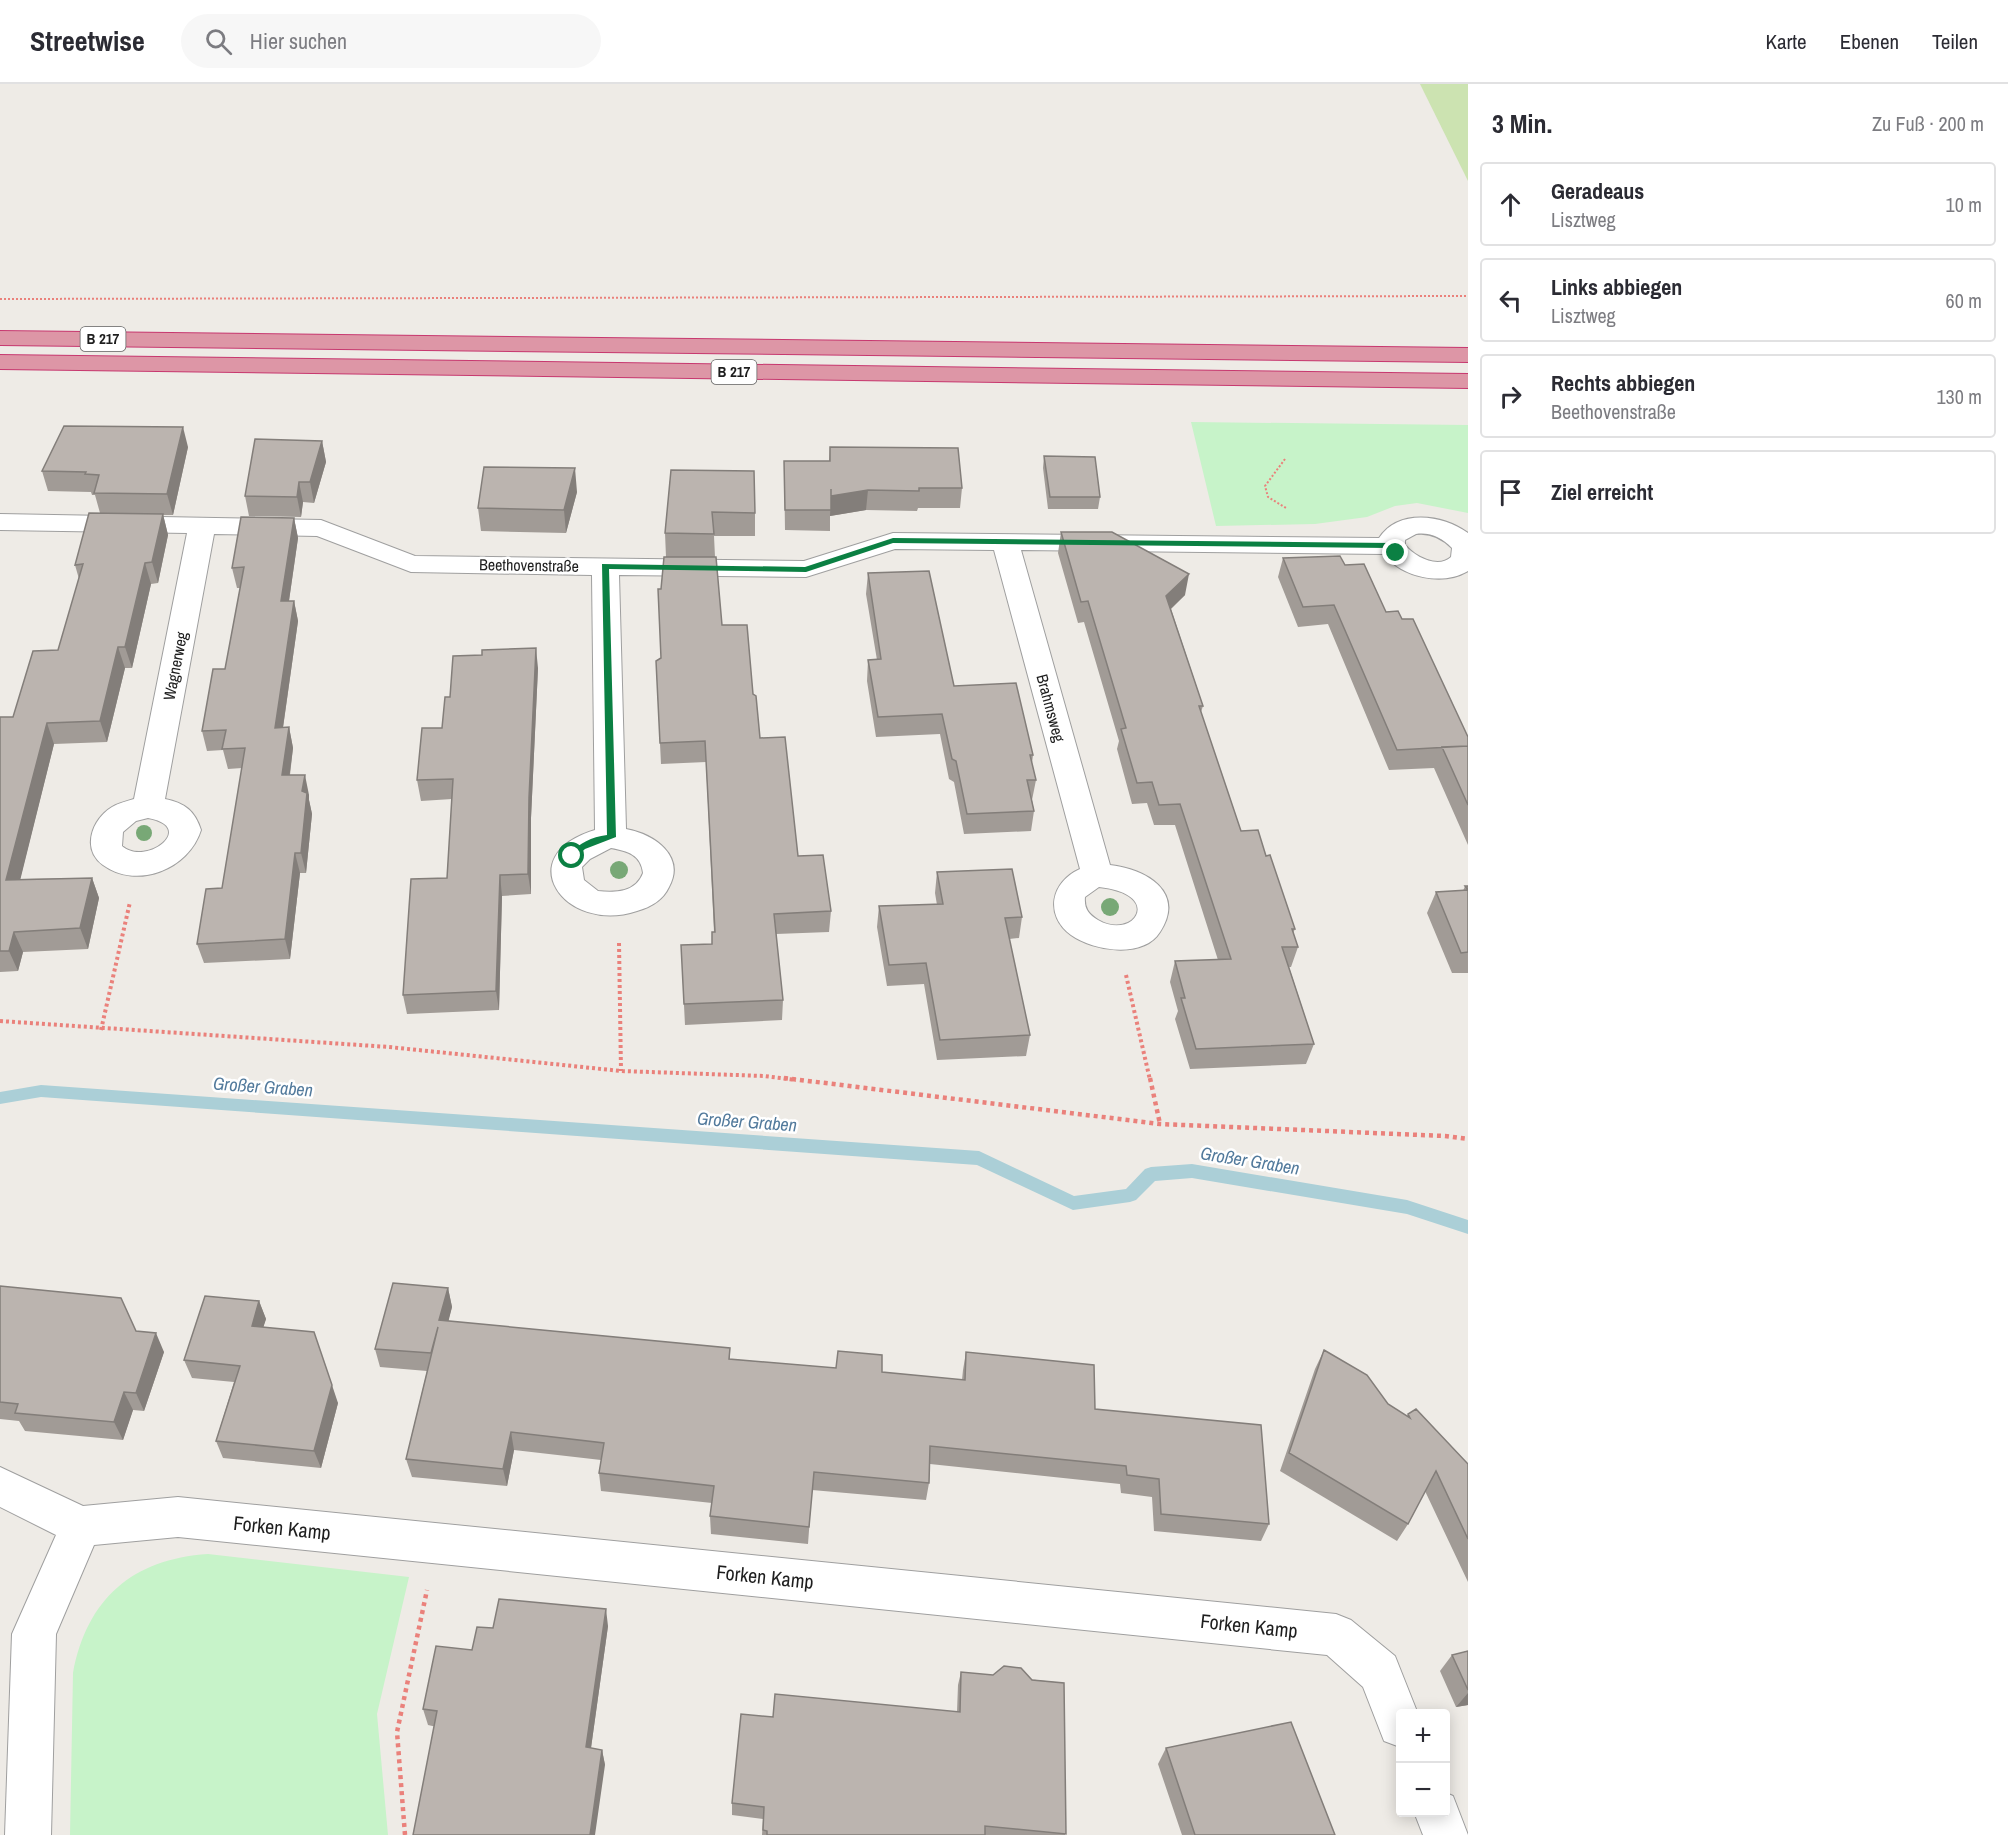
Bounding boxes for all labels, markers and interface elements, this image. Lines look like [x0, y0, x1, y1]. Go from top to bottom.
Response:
search box [181, 14, 601, 68]
text: Streetwise [30, 22, 145, 60]
icon: search [202, 25, 235, 58]
text: Hier suchen [250, 26, 347, 56]
text: Karte [1766, 27, 1807, 56]
text: Ebenen [1840, 27, 1899, 56]
text: Teilen [1932, 27, 1978, 56]
text: 3 Min. [1492, 106, 1552, 141]
text: Zu Fuß · 200 m [1872, 110, 1984, 137]
text: Geradeaus [1551, 176, 1644, 206]
icon: ahead [1494, 188, 1527, 221]
text: 10 m [1946, 191, 1982, 218]
text: Lisztweg [1551, 206, 1616, 233]
text: Links abbiegen [1551, 272, 1682, 302]
icon: left [1494, 284, 1527, 317]
text: 60 m [1946, 287, 1982, 314]
text: Lisztweg [1551, 302, 1616, 329]
road number: B 217 [80, 327, 126, 351]
road number: B 217 [712, 360, 756, 384]
text: Rechts abbiegen [1551, 368, 1695, 398]
icon: right [1494, 380, 1527, 413]
text: 130 m [1936, 383, 1982, 410]
text: Beethovenstraße [1551, 398, 1676, 425]
icon: arrive [1494, 476, 1527, 509]
text: Ziel erreicht [1551, 477, 1653, 507]
route end [1382, 539, 1408, 565]
street label: Beethovenstraße [479, 553, 579, 577]
street label: Wagnerweg [158, 629, 193, 702]
street label: Brahmsweg [1031, 672, 1071, 745]
route start [558, 842, 584, 868]
water label: Großer Graben [212, 1071, 314, 1102]
water label: Großer Graben [696, 1106, 798, 1137]
water label: Großer Graben [1199, 1140, 1301, 1181]
street label: Forken Kamp [232, 1509, 332, 1546]
street label: Forken Kamp [715, 1558, 815, 1595]
street label: Forken Kamp [1199, 1607, 1299, 1644]
map controls [1396, 1709, 1450, 1817]
button: + [1396, 1709, 1450, 1763]
button: − [1396, 1763, 1450, 1817]

